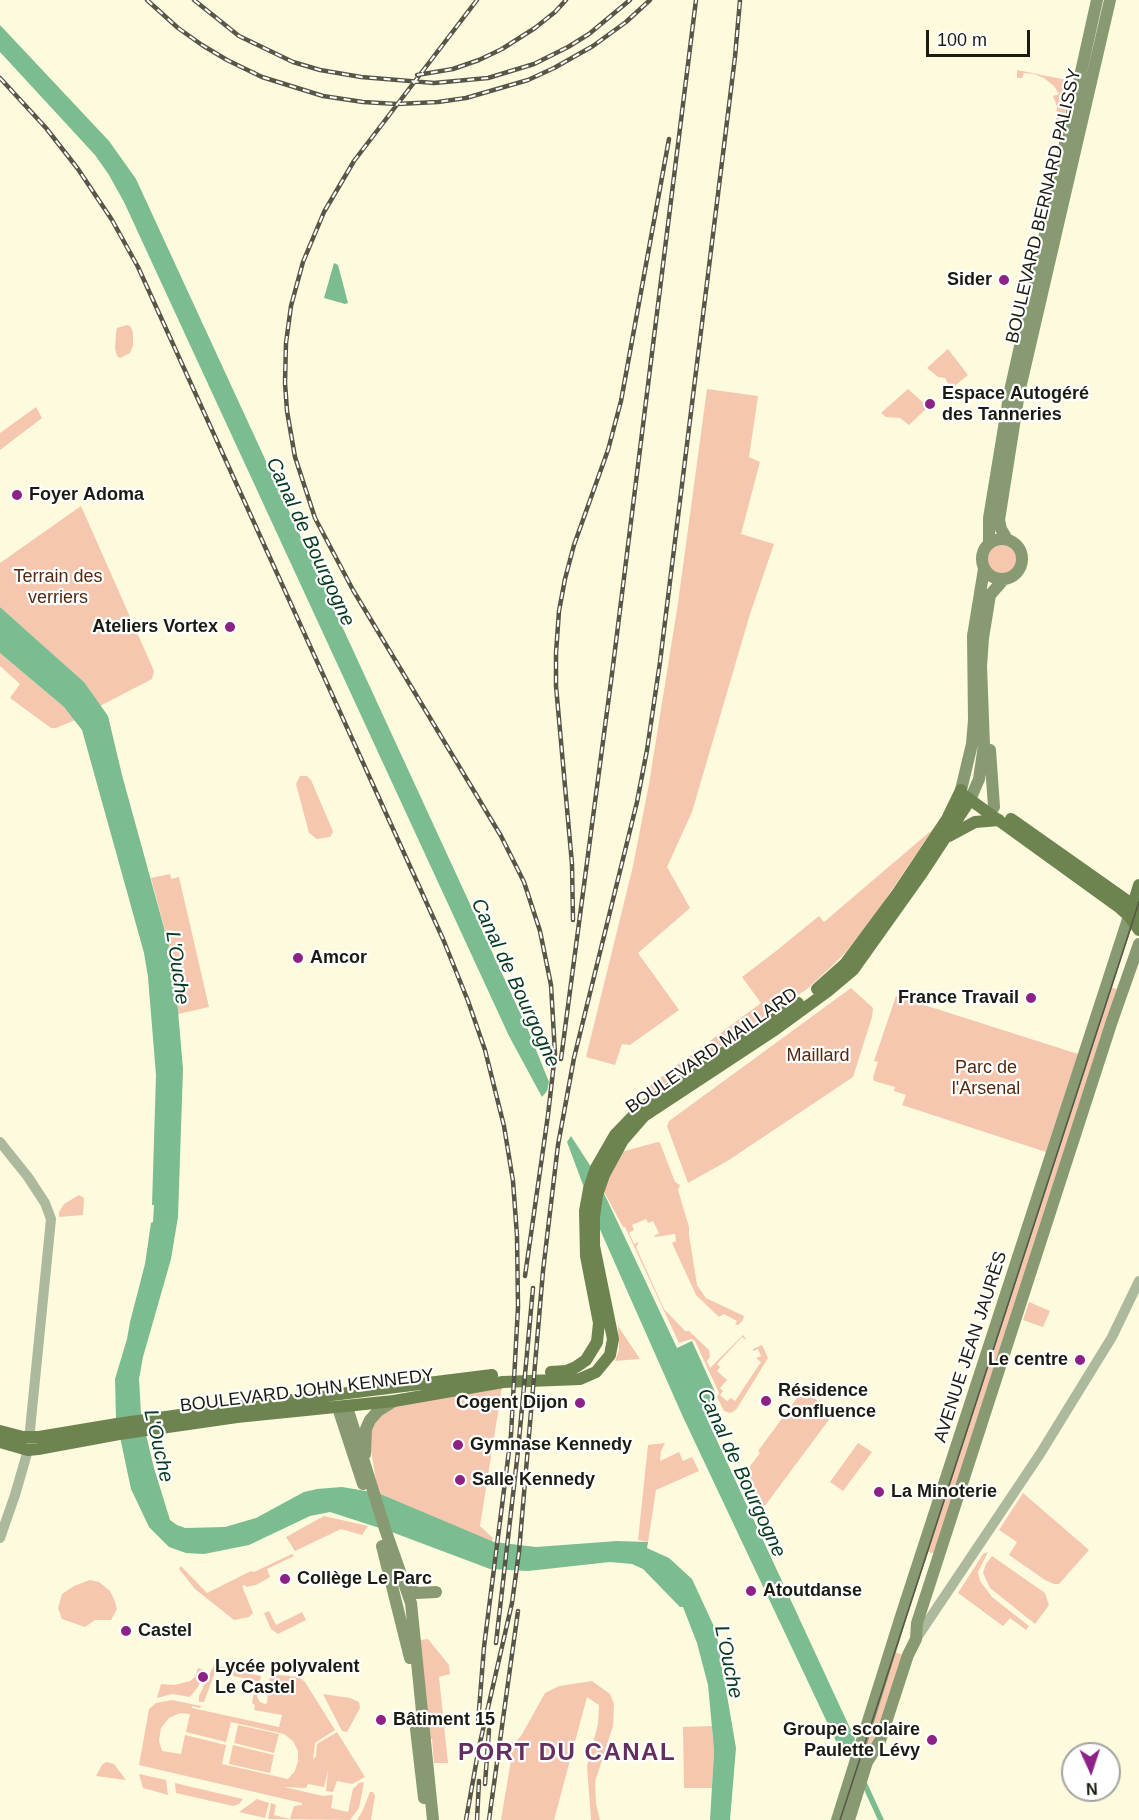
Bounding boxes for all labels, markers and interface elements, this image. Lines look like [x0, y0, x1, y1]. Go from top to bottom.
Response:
scale bar [929, 18, 1032, 56]
text: 100 m [937, 30, 987, 50]
street label: BOULEVARD BERNARD PALISSY [1002, 66, 1086, 346]
place label: Sider [947, 269, 992, 291]
marker: Sider [997, 273, 1011, 287]
place label: Espace Autogéré des Tanneries [942, 383, 1089, 426]
marker: Espace Autogéré des Tanneries [923, 397, 937, 411]
water label: Canal de Bourgogne [260, 454, 360, 630]
place label: Foyer Adoma [29, 484, 144, 506]
marker: Foyer Adoma [10, 488, 24, 502]
park label: Terrain des verriers [13, 566, 103, 608]
place label: Ateliers Vortex [92, 616, 218, 638]
marker: Ateliers Vortex [223, 620, 237, 634]
water label: Canal de Bourgogne [465, 895, 565, 1071]
water label: L'Ouche [160, 930, 194, 1006]
place label: Amcor [310, 947, 367, 969]
marker: Amcor [291, 951, 305, 965]
street label: BOULEVARD MAILLARD [622, 983, 802, 1119]
place label: France Travail [898, 987, 1019, 1009]
marker: France Travail [1024, 991, 1038, 1005]
park label: Maillard [786, 1045, 850, 1067]
park label: Parc de l'Arsenal [952, 1057, 1020, 1100]
street label: AVENUE JEAN JAURÈS [930, 1249, 1012, 1445]
place label: Le centre [988, 1349, 1068, 1371]
marker: Le centre [1073, 1353, 1087, 1367]
street label: BOULEVARD JOHN KENNEDY [179, 1365, 435, 1417]
place label: Résidence Confluence [778, 1380, 876, 1422]
water label: Canal de Bourgogne [691, 1385, 791, 1561]
place label: Cogent Dijon [456, 1392, 568, 1414]
marker: Résidence Confluence [759, 1394, 773, 1408]
marker: Cogent Dijon [573, 1396, 587, 1410]
water label: L'Ouche [138, 1407, 178, 1485]
place label: Gymnase Kennedy [470, 1434, 632, 1456]
marker: Gymnase Kennedy [451, 1438, 465, 1452]
place label: Salle Kennedy [472, 1469, 595, 1491]
marker: Salle Kennedy [453, 1473, 467, 1487]
place label: La Minoterie [891, 1481, 997, 1503]
marker: La Minoterie [872, 1485, 886, 1499]
place label: Collège Le Parc [297, 1568, 432, 1590]
marker: Collège Le Parc [278, 1572, 292, 1586]
place label: Atoutdanse [763, 1580, 862, 1602]
marker: Atoutdanse [744, 1584, 758, 1598]
place label: Castel [138, 1620, 192, 1642]
water label: L'Ouche [709, 1623, 747, 1701]
marker: Castel [119, 1624, 133, 1638]
place label: Lycée polyvalent Le Castel [215, 1656, 359, 1698]
marker: Lycée polyvalent Le Castel [196, 1670, 210, 1684]
place label: Bâtiment 15 [393, 1709, 495, 1731]
marker: Bâtiment 15 [374, 1713, 388, 1727]
place label: Groupe scolaire Paulette Lévy [783, 1719, 920, 1762]
marker: Groupe scolaire Paulette Lévy [925, 1733, 939, 1747]
district label: PORT DU CANAL [458, 1739, 676, 1767]
north arrow [1061, 1742, 1121, 1802]
text: N [1086, 1780, 1098, 1797]

